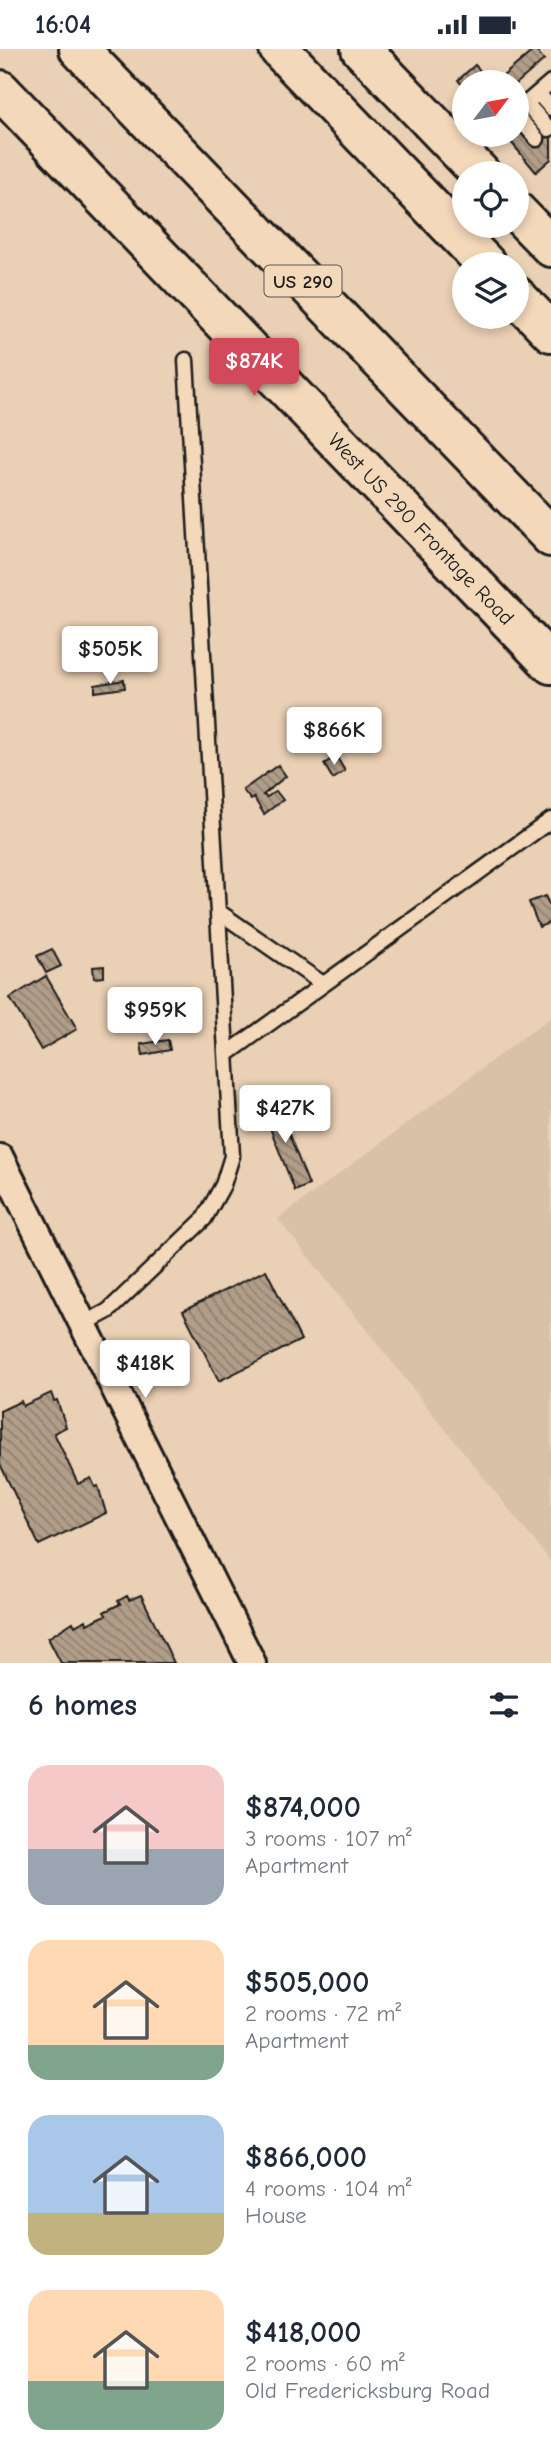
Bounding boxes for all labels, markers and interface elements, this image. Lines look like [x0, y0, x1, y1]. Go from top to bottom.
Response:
text: 16:04 [35, 10, 91, 40]
north arrow [452, 70, 528, 147]
map controls [452, 70, 529, 329]
button: locate [452, 161, 529, 238]
button: layers [452, 252, 529, 329]
road number: US 290 [264, 265, 342, 297]
pin: $874K [205, 339, 303, 398]
text: $874K [225, 347, 283, 374]
street label: West US 290 Frontage Road [323, 428, 519, 630]
pin: $505K [61, 627, 159, 686]
text: $505K [78, 635, 142, 662]
pin: $866K [285, 707, 383, 767]
text: $866K [303, 716, 365, 743]
pin: $959K [106, 988, 204, 1047]
text: $959K [123, 996, 187, 1023]
pin: $427K [236, 1085, 334, 1145]
text: $427K [255, 1094, 315, 1121]
pin: $418K [96, 1341, 194, 1400]
text: $418K [116, 1349, 174, 1376]
icon: filters [485, 1686, 523, 1724]
text: 6 homes [28, 1688, 137, 1723]
text: $874,000 [245, 1790, 361, 1825]
icon: home [84, 1793, 168, 1877]
text: 3 rooms · 107 m² [245, 1825, 412, 1852]
text: Apartment [245, 1852, 348, 1879]
text: $505,000 [245, 1965, 369, 2000]
icon: home [84, 1968, 168, 2052]
text: 2 rooms · 72 m² [245, 2000, 401, 2027]
text: Apartment [245, 2027, 348, 2054]
text: $866,000 [245, 2140, 367, 2175]
icon: home [84, 2143, 168, 2227]
text: 4 rooms · 104 m² [245, 2175, 412, 2202]
text: House [245, 2202, 307, 2229]
text: $418,000 [245, 2315, 362, 2350]
icon: home [84, 2318, 168, 2402]
text: 2 rooms · 60 m² [245, 2350, 405, 2377]
text: Old Fredericksburg Road [245, 2377, 490, 2404]

